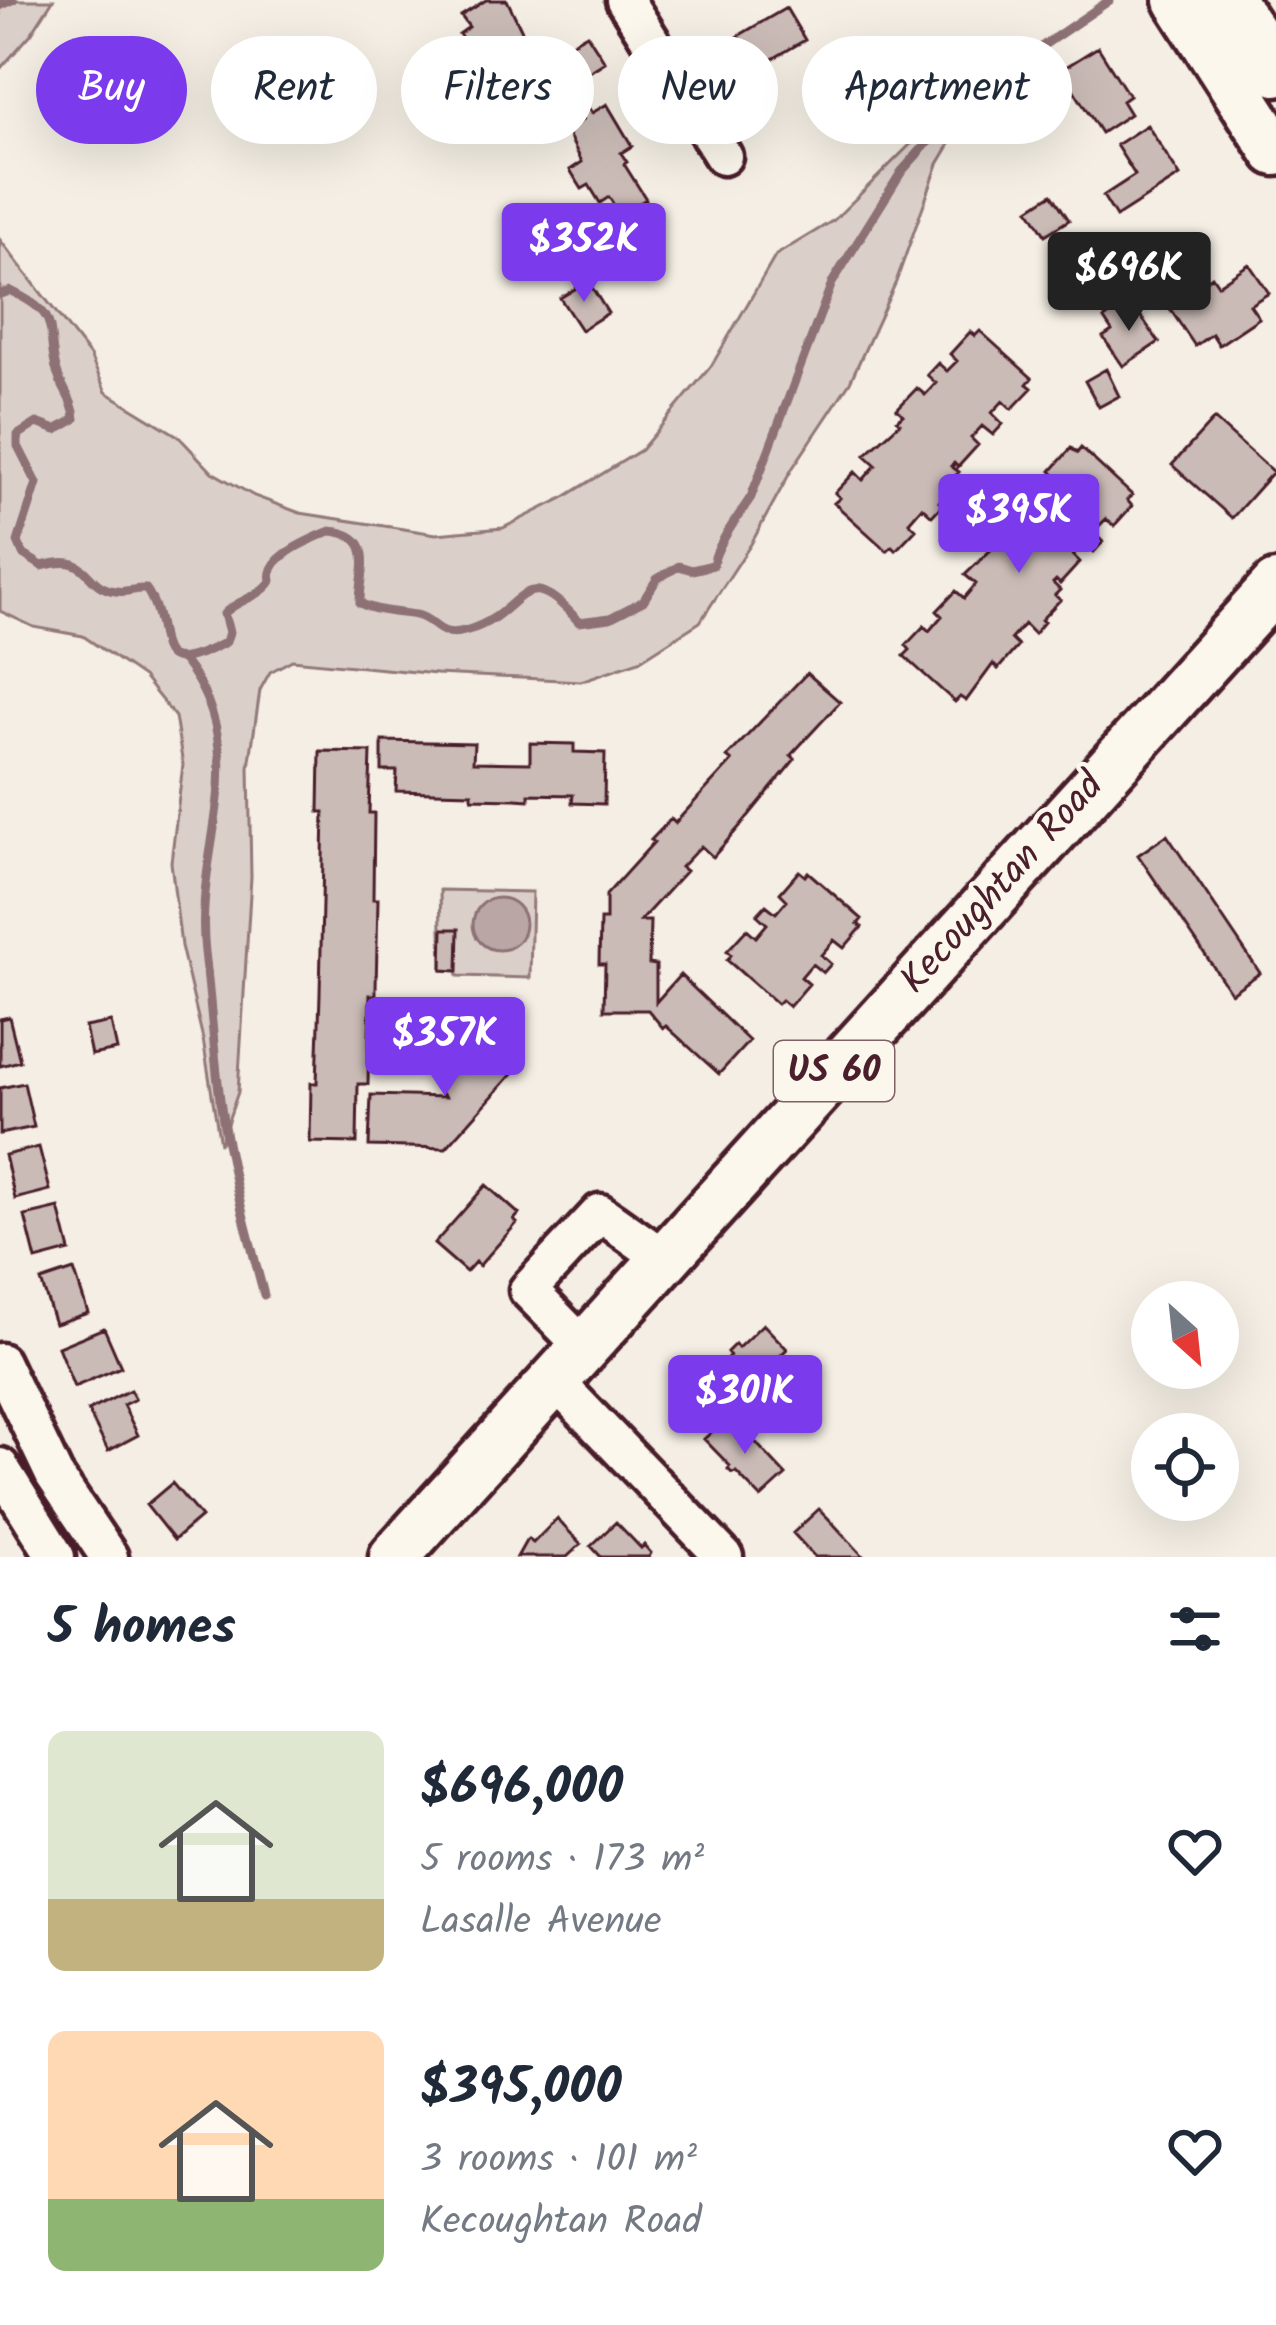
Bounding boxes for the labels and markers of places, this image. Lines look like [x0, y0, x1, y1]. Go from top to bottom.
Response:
pin: $352K [500, 203, 668, 305]
pin: $696K [1045, 232, 1213, 334]
pin: $395K [935, 474, 1103, 576]
pin: $357K [361, 997, 529, 1099]
pin: $301K [661, 1355, 829, 1457]

